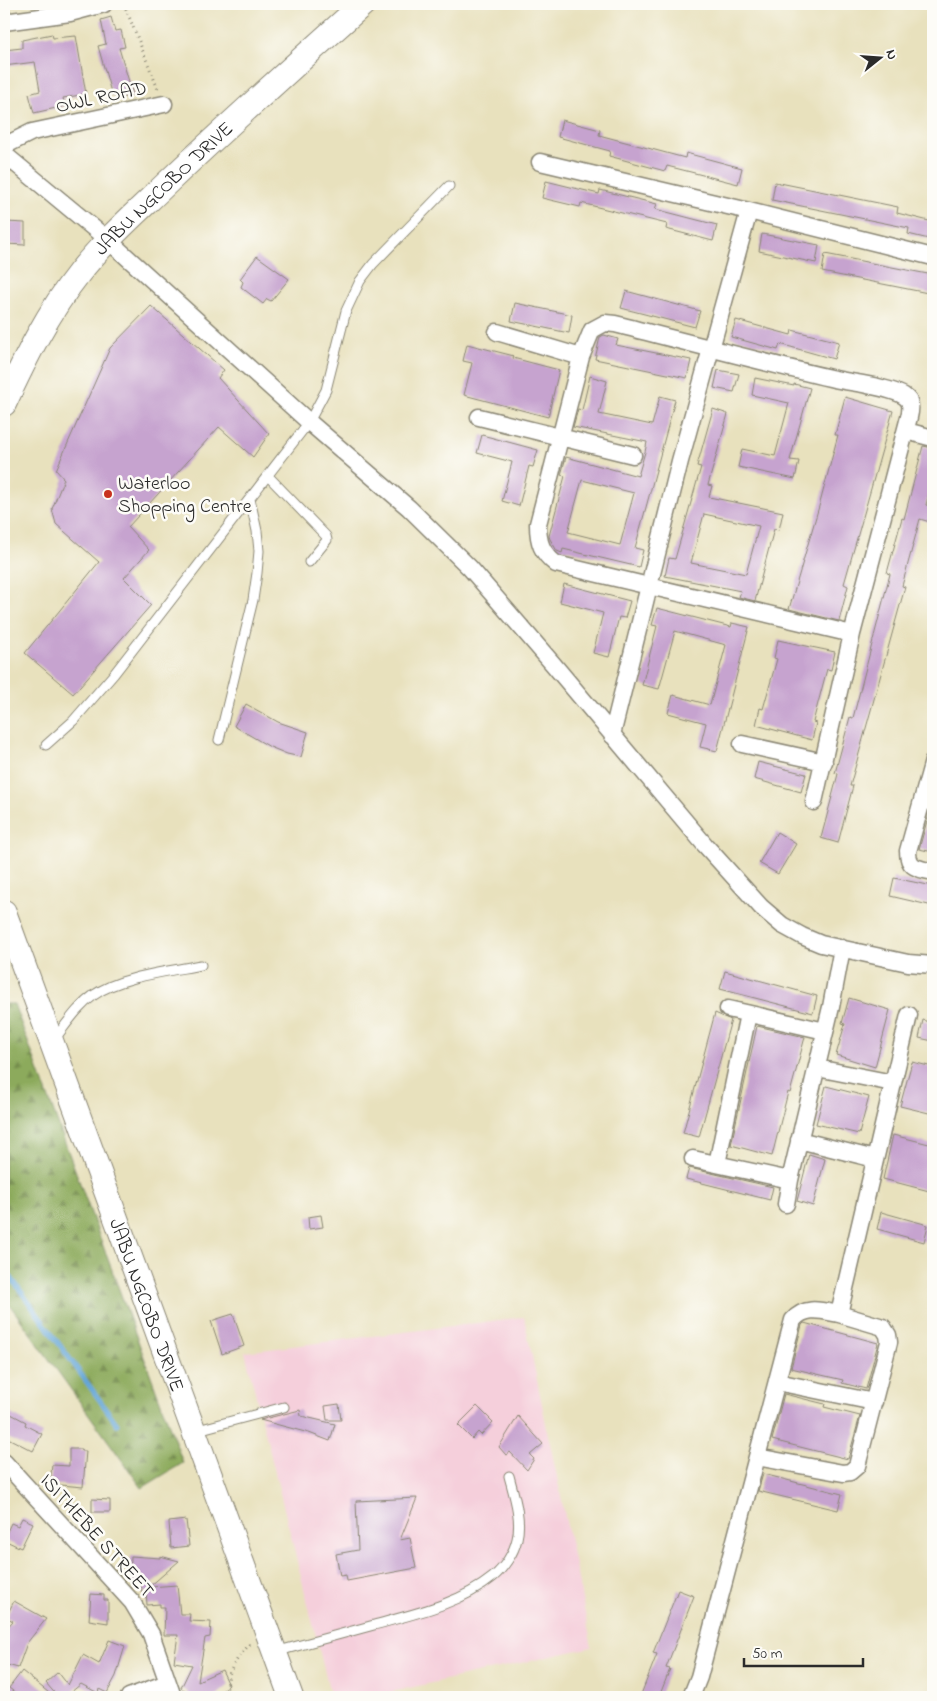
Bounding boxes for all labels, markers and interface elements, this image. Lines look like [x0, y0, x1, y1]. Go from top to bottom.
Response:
north arrow [854, 32, 904, 82]
text: N [880, 47, 902, 62]
street label: OWL ROAD [53, 75, 150, 122]
street label: JABU NGCOBO DRIVE [88, 116, 241, 263]
place label: Waterloo Shopping Centre [118, 470, 252, 523]
marker: Waterloo Shopping Centre [102, 488, 114, 500]
street label: JABU NGCOBO DRIVE [100, 1214, 190, 1396]
street label: ISITHEBE STREET [32, 1468, 160, 1605]
scale bar [744, 1636, 863, 1668]
text: 50 m [752, 1643, 783, 1665]

